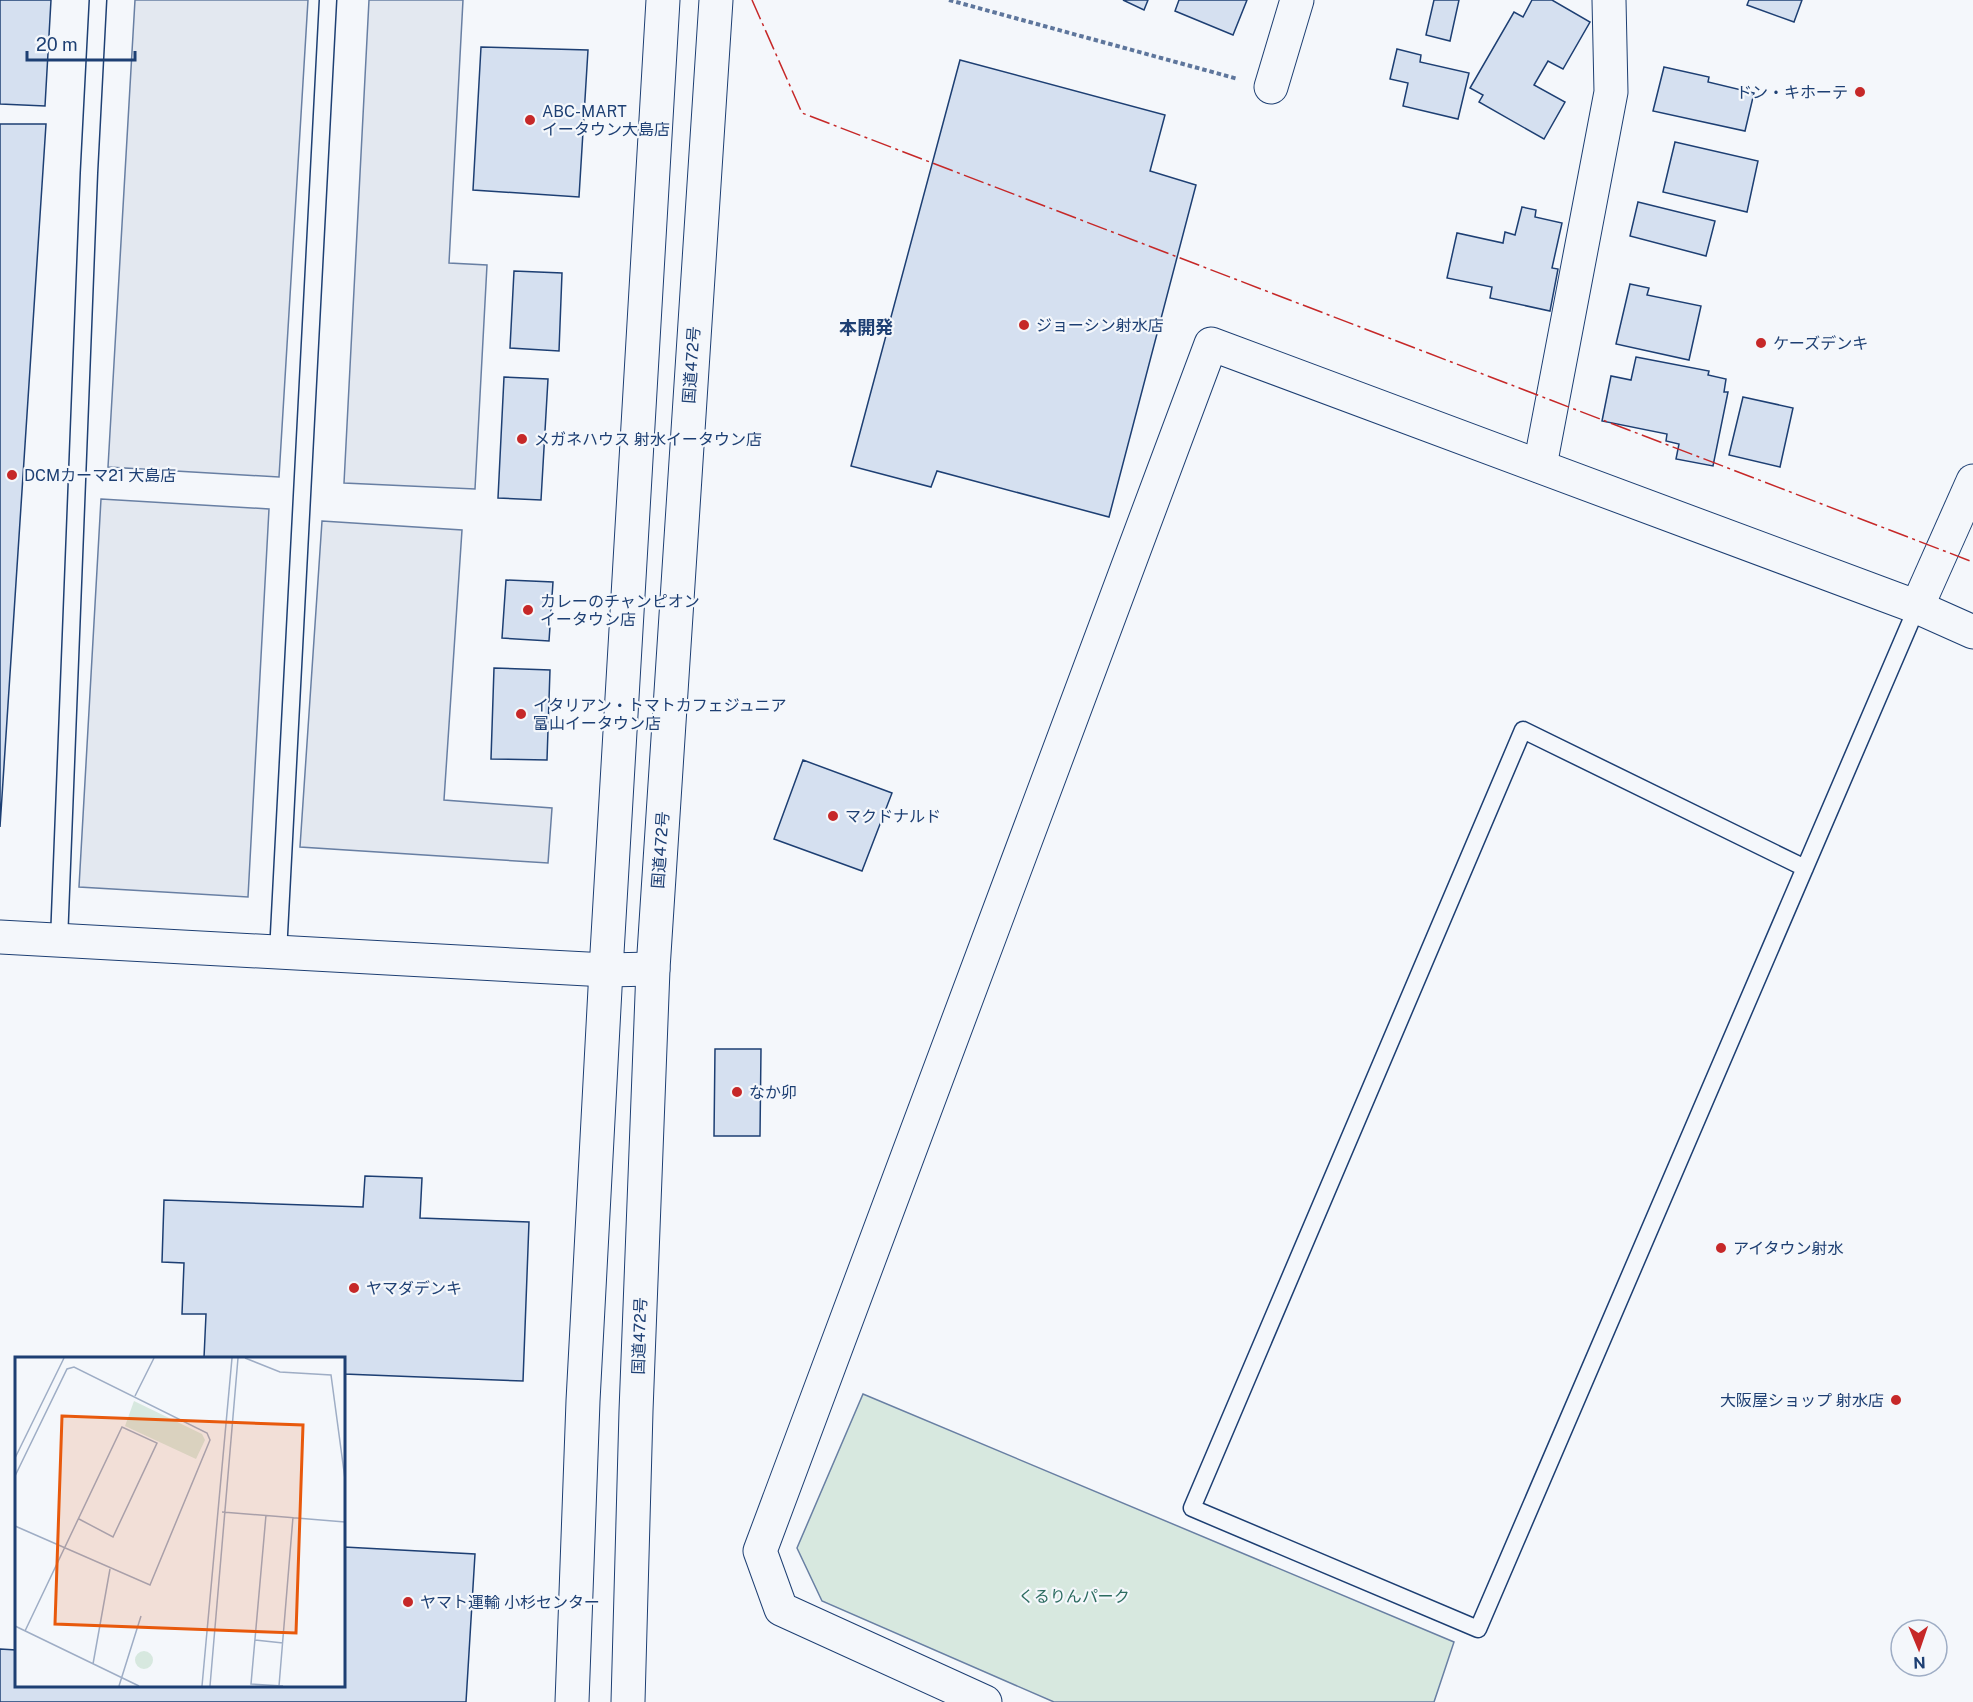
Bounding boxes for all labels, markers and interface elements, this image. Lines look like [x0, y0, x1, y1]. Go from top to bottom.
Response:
scale bar [27, 24, 135, 62]
text: 20 m [36, 34, 78, 55]
place label: ドン・キホーテ [1736, 83, 1848, 102]
marker: ドン・キホーテ [1853, 85, 1867, 99]
place label: ABC-MART イータウン大島店 [542, 102, 670, 139]
marker: ABC-MART イータウン大島店 [523, 113, 537, 127]
place label: ジョーシン射水店 [1036, 316, 1164, 335]
district label: 本開発 [839, 317, 893, 338]
marker: ジョーシン射水店 [1017, 318, 1031, 332]
street label: 国道472号 [679, 326, 704, 404]
place label: ケーズデンキ [1773, 334, 1868, 353]
marker: ケーズデンキ [1754, 336, 1768, 350]
place label: メガネハウス 射水イータウン店 [534, 430, 762, 449]
marker: メガネハウス 射水イータウン店 [515, 432, 529, 446]
place label: DCMカーマ21 大島店 [24, 466, 176, 485]
marker: DCMカーマ21 大島店 [5, 468, 19, 482]
place label: カレーのチャンピオン イータウン店 [540, 592, 700, 629]
marker: カレーのチャンピオン イータウン店 [521, 603, 535, 617]
place label: イタリアン・トマトカフェジュニア 富山イータウン店 [533, 696, 787, 733]
marker: イタリアン・トマトカフェジュニア 富山イータウン店 [514, 707, 528, 721]
place label: マクドナルド [845, 807, 941, 826]
marker: マクドナルド [826, 809, 840, 823]
street label: 国道472号 [648, 811, 673, 889]
place label: なか卯 [749, 1083, 797, 1102]
marker: なか卯 [730, 1085, 744, 1099]
place label: アイタウン射水 [1733, 1239, 1844, 1258]
marker: アイタウン射水 [1714, 1241, 1728, 1255]
place label: ヤマダデンキ [366, 1279, 462, 1298]
marker: ヤマダデンキ [347, 1281, 361, 1295]
street label: 国道472号 [629, 1297, 650, 1375]
inset map [15, 1357, 345, 1687]
place label: 大阪屋ショップ 射水店 [1720, 1391, 1884, 1410]
marker: 大阪屋ショップ 射水店 [1889, 1393, 1903, 1407]
park label: くるりんパーク [1018, 1587, 1130, 1606]
place label: ヤマト運輸 小杉センター [420, 1593, 600, 1612]
marker: ヤマト運輸 小杉センター [401, 1595, 415, 1609]
north arrow [1889, 1618, 1949, 1678]
text: N [1913, 1653, 1926, 1672]

